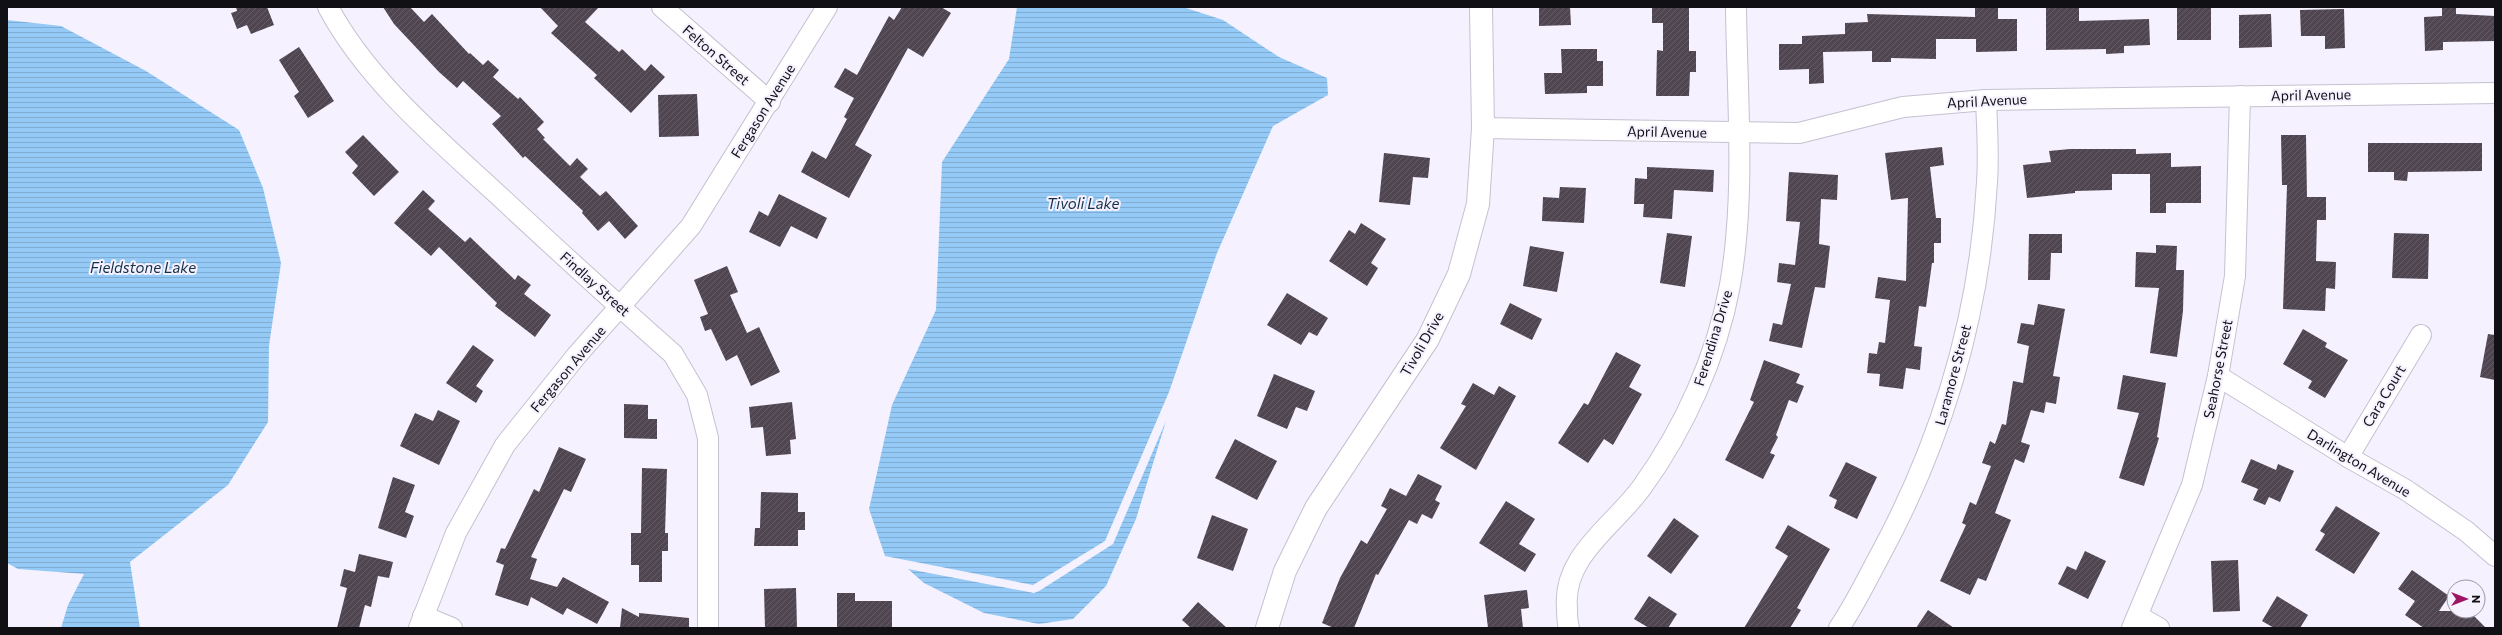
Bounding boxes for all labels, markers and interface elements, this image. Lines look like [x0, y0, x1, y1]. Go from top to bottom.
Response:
street label: Felton Street [679, 21, 753, 88]
street label: Fergason Avenue [727, 61, 798, 161]
street label: April Avenue [2271, 85, 2351, 104]
street label: April Avenue [1947, 90, 2027, 111]
street label: April Avenue [1627, 122, 1707, 141]
water label: Tivoli Lake [1047, 194, 1119, 212]
street label: Findlay Street [557, 248, 634, 320]
water label: Fieldstone Lake [90, 258, 196, 276]
street label: Ferendina Drive [1690, 288, 1735, 388]
street label: Tivoli Drive [1396, 309, 1447, 379]
street label: Seahorse Street [2200, 318, 2236, 420]
street label: Fergason Avenue [527, 322, 609, 415]
street label: Laramore Street [1931, 322, 1974, 427]
street label: Cara Court [2358, 361, 2409, 430]
street label: Darlington Avenue [2305, 425, 2414, 500]
north arrow [2446, 579, 2486, 619]
text: N [2470, 595, 2483, 603]

